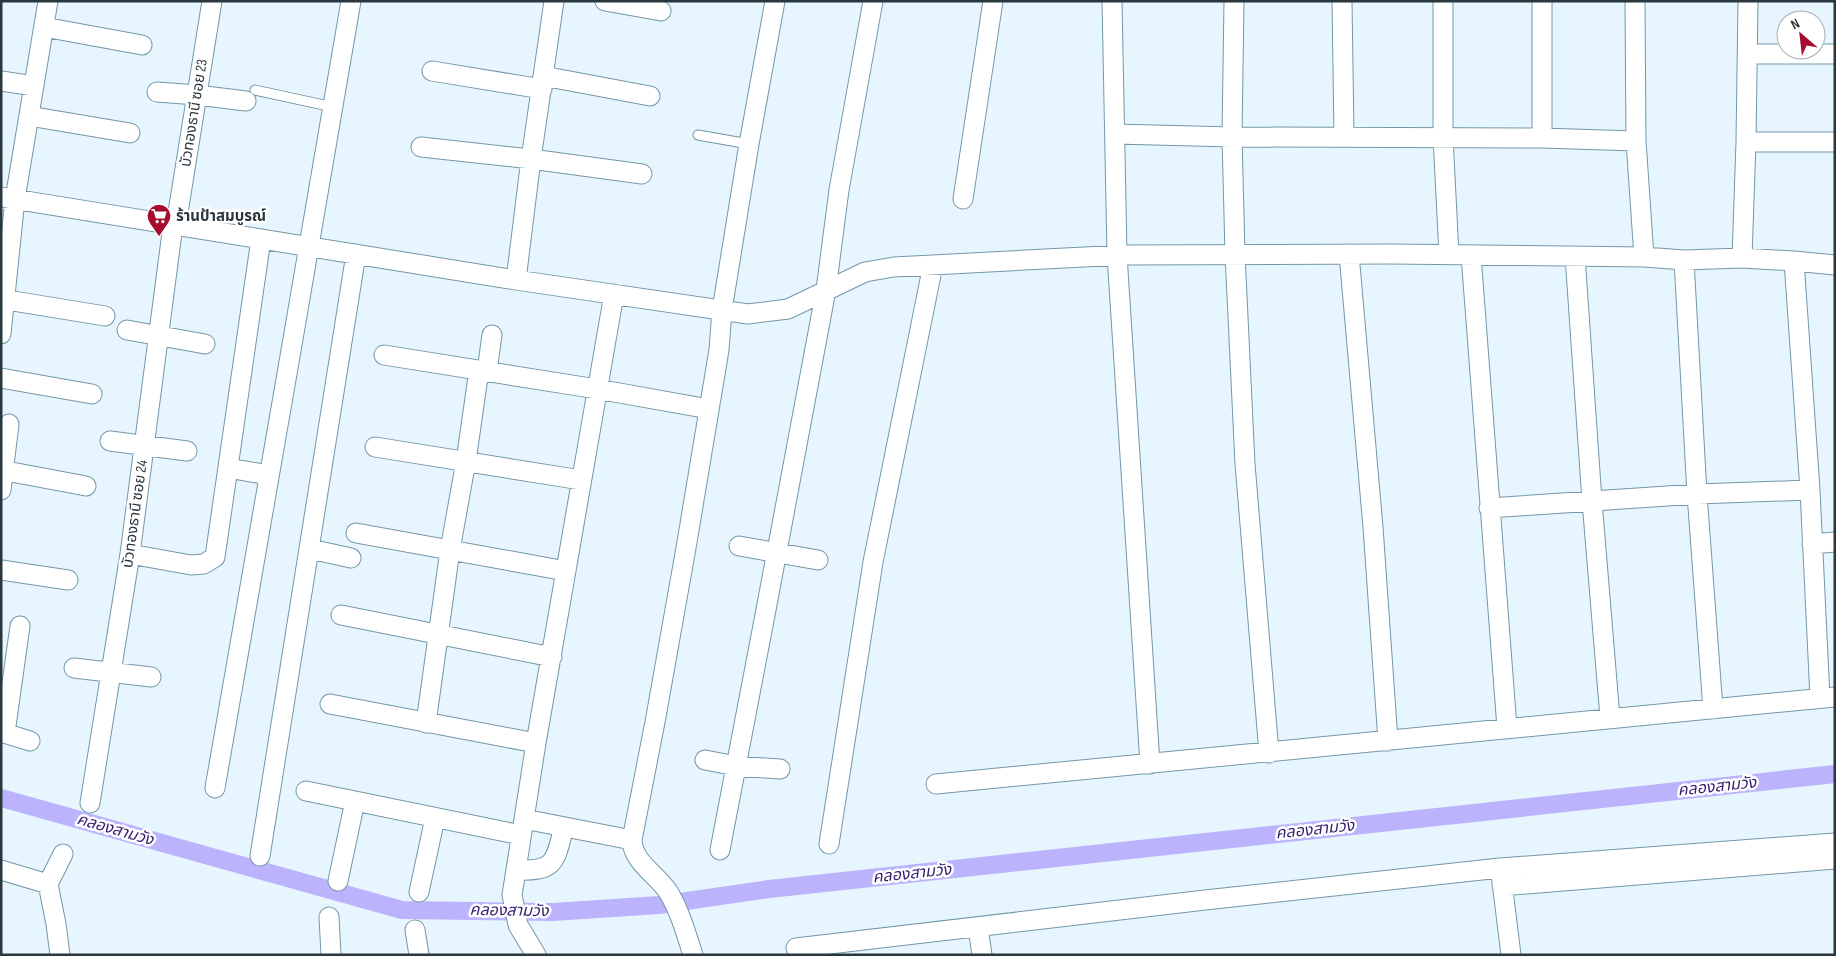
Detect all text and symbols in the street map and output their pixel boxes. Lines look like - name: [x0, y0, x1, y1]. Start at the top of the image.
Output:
- north arrow: [1776, 10, 1826, 60]
- text: N: [1788, 15, 1802, 33]
- street label: บัวทองธานี ซอย 23: [176, 58, 212, 168]
- supermarket icon: ร้านป้าสมบูรณ์: [146, 203, 172, 237]
- place label: ร้านป้าสมบูรณ์: [176, 207, 266, 226]
- street label: บัวทองธานี ซอย 24: [118, 459, 152, 569]
- water label: คลองสามวัง: [1677, 773, 1759, 801]
- water label: คลองสามวัง: [75, 810, 157, 850]
- water label: คลองสามวัง: [1275, 816, 1357, 844]
- water label: คลองสามวัง: [872, 860, 954, 888]
- water label: คลองสามวัง: [469, 901, 550, 921]

